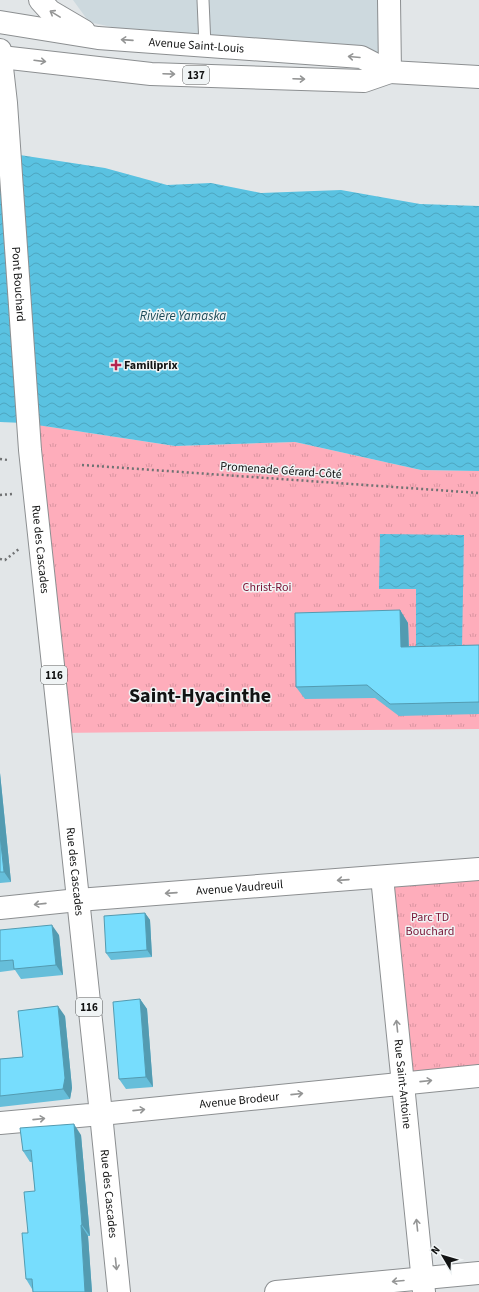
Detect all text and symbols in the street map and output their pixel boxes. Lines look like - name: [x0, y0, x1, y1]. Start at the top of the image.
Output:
- one-way arrow: [49, 10, 61, 18]
- street label: Avenue Saint-Louis: [148, 34, 245, 58]
- one-way arrow: [121, 37, 134, 44]
- one-way arrow: [348, 53, 361, 61]
- one-way arrow: [33, 57, 46, 65]
- road number: 137: [183, 66, 209, 84]
- one-way arrow: [162, 71, 175, 78]
- one-way arrow: [292, 75, 305, 82]
- street label: Pont Bouchard: [7, 246, 29, 322]
- water label: Rivière Yamaska: [140, 307, 226, 325]
- place label: Familiprix: [124, 357, 178, 374]
- marker: Familiprix: [111, 360, 121, 370]
- street label: Promenade Gérard-Côté: [220, 458, 342, 483]
- street label: Rue des Cascades: [27, 504, 53, 594]
- park label: Christ-Roi: [243, 579, 292, 596]
- road number: 116: [41, 666, 67, 684]
- district label: Saint-Hyacinthe: [129, 682, 271, 710]
- street label: Rue des Cascades: [61, 826, 88, 917]
- street label: Avenue Vaudreuil: [195, 876, 284, 900]
- one-way arrow: [337, 876, 350, 883]
- one-way arrow: [165, 889, 178, 896]
- one-way arrow: [33, 900, 46, 908]
- park label: Parc TD Bouchard: [406, 909, 454, 940]
- road number: 116: [76, 998, 102, 1016]
- one-way arrow: [393, 1020, 400, 1033]
- street label: Rue Saint-Antoine: [389, 1038, 415, 1130]
- one-way arrow: [419, 1078, 432, 1085]
- street label: Avenue Brodeur: [199, 1088, 281, 1113]
- one-way arrow: [290, 1090, 303, 1098]
- one-way arrow: [133, 1106, 146, 1113]
- one-way arrow: [32, 1116, 45, 1123]
- street label: Rue des Cascades: [96, 1149, 121, 1239]
- one-way arrow: [413, 1219, 421, 1232]
- north arrow: [423, 1236, 463, 1276]
- text: N: [427, 1243, 444, 1258]
- one-way arrow: [112, 1257, 120, 1270]
- one-way arrow: [392, 1277, 405, 1285]

